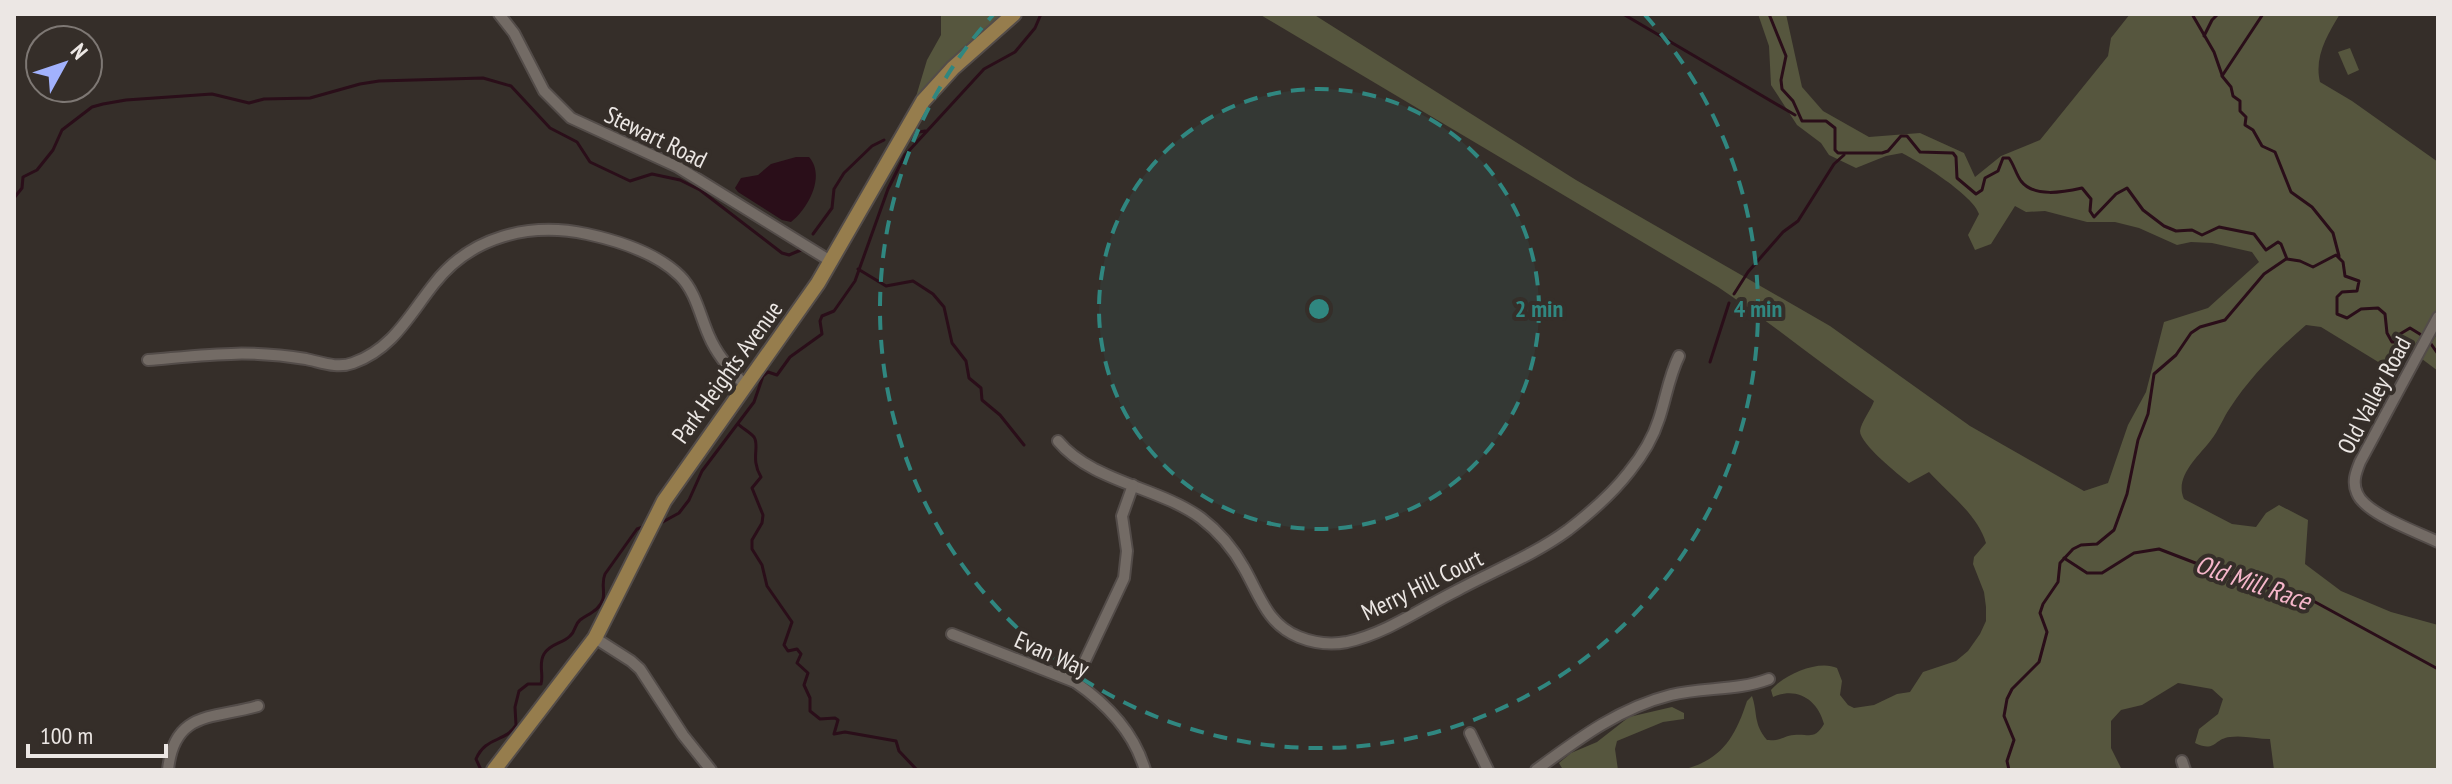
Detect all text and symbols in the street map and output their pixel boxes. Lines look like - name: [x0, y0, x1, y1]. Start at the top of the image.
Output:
- north arrow: [24, 24, 104, 104]
- text: N: [65, 38, 94, 65]
- street label: Stewart Road: [600, 99, 712, 175]
- text: 2 min: [1515, 293, 1563, 324]
- text: 4 min: [1734, 293, 1782, 324]
- street label: Park Heights Avenue: [665, 295, 789, 449]
- centre of rings: [1305, 295, 1333, 323]
- street label: Old Valley Road: [2330, 331, 2418, 459]
- street label: Merry Hill Court: [1356, 542, 1488, 628]
- water label: Old Mill Race: [2191, 547, 2317, 618]
- street label: Evan Way: [1010, 624, 1094, 684]
- scale bar: [28, 708, 166, 758]
- text: 100 m: [40, 720, 93, 751]

